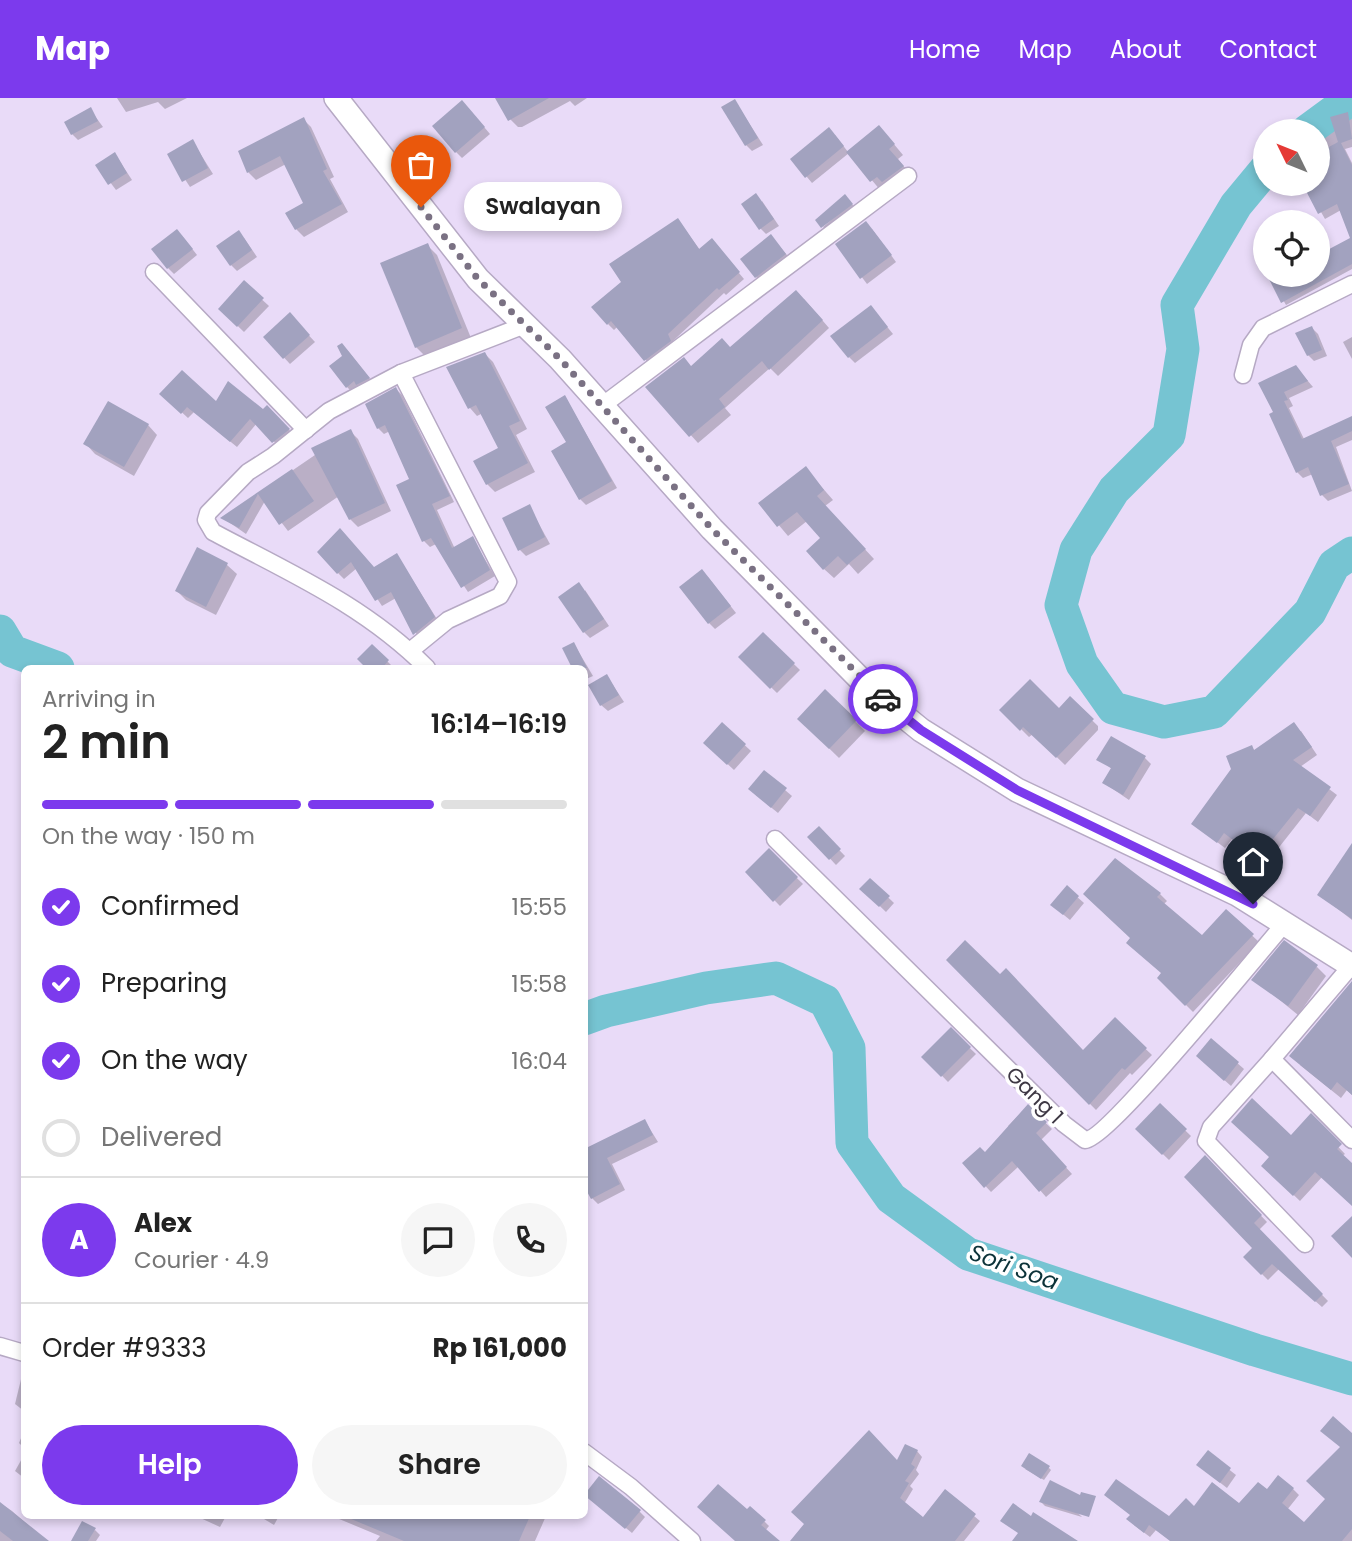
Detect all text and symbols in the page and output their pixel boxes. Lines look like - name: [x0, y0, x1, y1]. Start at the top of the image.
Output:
- text: Map: [35, 25, 110, 72]
- text: Home: [909, 33, 981, 66]
- text: Map: [1019, 33, 1072, 66]
- text: About: [1110, 33, 1181, 66]
- text: Contact: [1219, 33, 1317, 66]
- north arrow: [1253, 119, 1330, 196]
- map controls: [1253, 119, 1330, 287]
- pin: [391, 135, 451, 207]
- icon: bag: [402, 146, 440, 184]
- callout: Swalayan: [463, 182, 620, 232]
- text: Swalayan: [485, 190, 601, 222]
- button: locate: [1253, 210, 1330, 287]
- courier: [848, 664, 918, 734]
- icon: car: [864, 680, 902, 718]
- text: Arriving in: [42, 683, 156, 715]
- text: 16:14–16:19: [431, 706, 567, 742]
- text: 2 min: [42, 710, 171, 774]
- text: On the way · 150 m: [42, 820, 255, 852]
- pin: [1223, 832, 1283, 904]
- icon: home: [1234, 843, 1272, 881]
- icon: check: [42, 888, 80, 926]
- text: Confirmed: [101, 888, 239, 924]
- text: 15:55: [511, 891, 567, 923]
- icon: check: [42, 965, 80, 1003]
- text: Preparing: [101, 965, 227, 1001]
- text: 15:58: [511, 968, 567, 1000]
- icon: check: [42, 1042, 80, 1080]
- text: On the way: [101, 1042, 248, 1078]
- text: 16:04: [511, 1045, 567, 1077]
- street label: Gang 1: [1000, 1060, 1070, 1130]
- text: Delivered: [101, 1119, 222, 1155]
- button: chat: [401, 1203, 475, 1277]
- button: phone: [493, 1203, 567, 1277]
- text: Alex: [134, 1205, 192, 1241]
- text: A: [69, 1222, 89, 1258]
- water label: Sori Soa: [965, 1236, 1063, 1298]
- text: Courier · 4.9: [134, 1244, 269, 1276]
- text: Order #9333: [42, 1330, 207, 1366]
- text: Rp 161,000: [432, 1330, 567, 1366]
- button: Help: [42, 1425, 298, 1505]
- button: Share: [312, 1425, 567, 1505]

